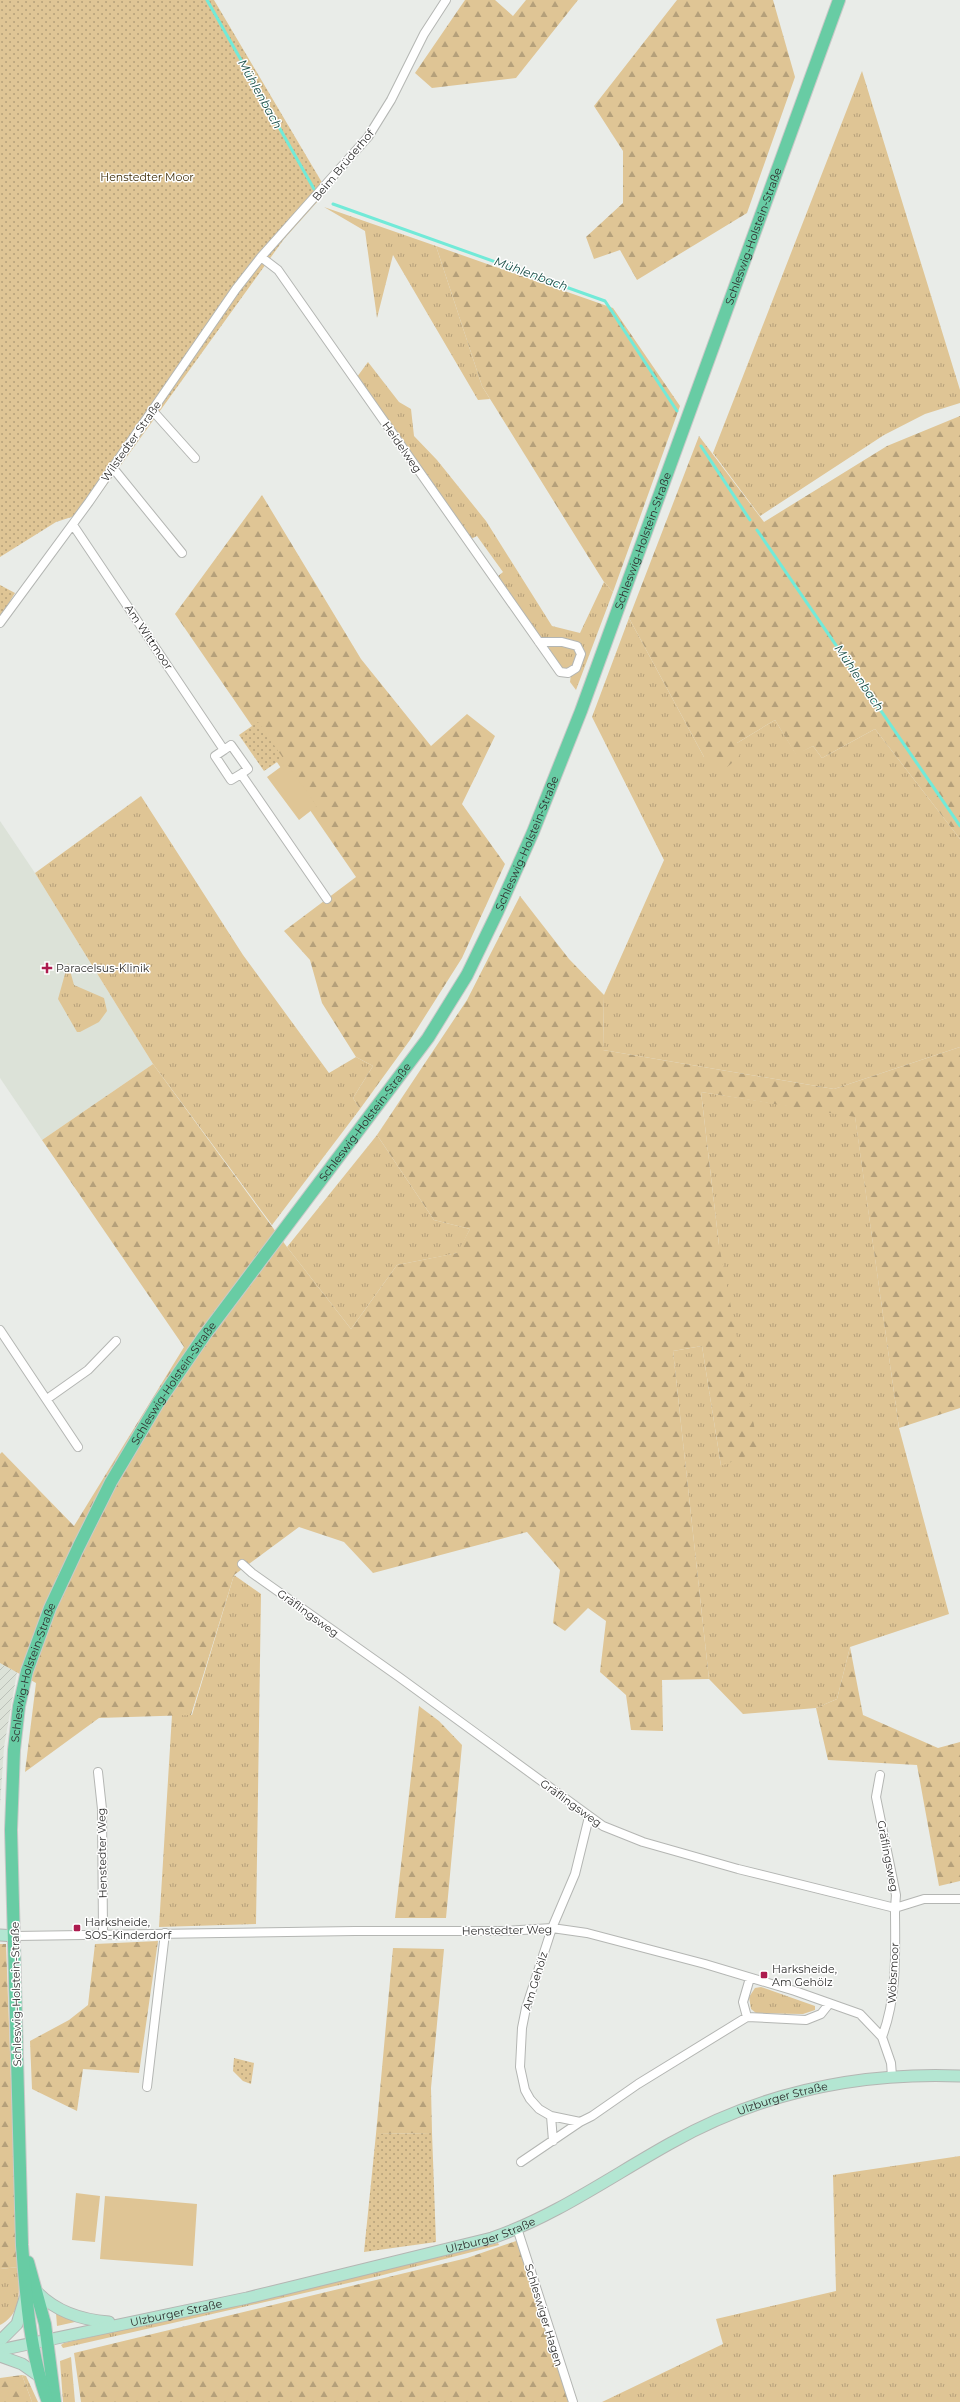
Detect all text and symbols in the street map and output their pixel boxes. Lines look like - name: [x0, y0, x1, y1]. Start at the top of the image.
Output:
- water label: Mühlenbach: [235, 56, 286, 131]
- street label: Beim Brüderhof: [309, 125, 378, 204]
- street label: Schleswig-Holstein-Straße: [722, 165, 785, 307]
- park label: Henstedter Moor: [100, 170, 194, 184]
- water label: Mühlenbach: [492, 253, 570, 294]
- street label: Wilstedter Straße: [98, 398, 164, 484]
- street label: Heidelweg: [379, 419, 425, 475]
- street label: Schleswig-Holstein-Straße: [611, 470, 674, 611]
- street label: Am Wittmoor: [122, 602, 176, 672]
- water label: Mühlenbach: [832, 641, 887, 714]
- street label: Schleswig-Holstein-Straße: [492, 774, 562, 913]
- place label: Paracelsus-Klinik: [56, 961, 150, 975]
- marker: Paracelsus-Klinik: [41, 962, 53, 974]
- street label: Schleswig-Holstein-Straße: [316, 1060, 414, 1184]
- street label: Schleswig-Holstein-Straße: [128, 1319, 219, 1447]
- street label: Gräflingsweg: [275, 1586, 341, 1640]
- street label: Schleswig-Holstein-Straße: [8, 1600, 59, 1743]
- street label: Gräflingsweg: [538, 1776, 604, 1830]
- street label: Henstedter Weg: [94, 1808, 110, 1898]
- street label: Gräflingsweg: [874, 1819, 902, 1893]
- place label: Harksheide, SOS-Kinderdorf: [85, 1915, 173, 1942]
- street label: Schleswig-Holstein-Straße: [8, 1921, 24, 2066]
- street label: Henstedter Weg: [462, 1922, 552, 1938]
- marker: Harksheide, SOS-Kinderdorf: [72, 1923, 82, 1933]
- street label: Wöbsmoor: [884, 1942, 902, 2004]
- street label: Am Gehölz: [519, 1950, 551, 2012]
- place label: Harksheide, Am Gehölz: [772, 1962, 837, 1989]
- marker: Harksheide, Am Gehölz: [759, 1970, 769, 1980]
- street label: Ulzburger Straße: [735, 2079, 829, 2118]
- street label: Ulzburger Straße: [444, 2214, 538, 2256]
- street label: Schleswiger Hagen: [522, 2262, 566, 2368]
- street label: Ulzburger Straße: [129, 2296, 224, 2329]

